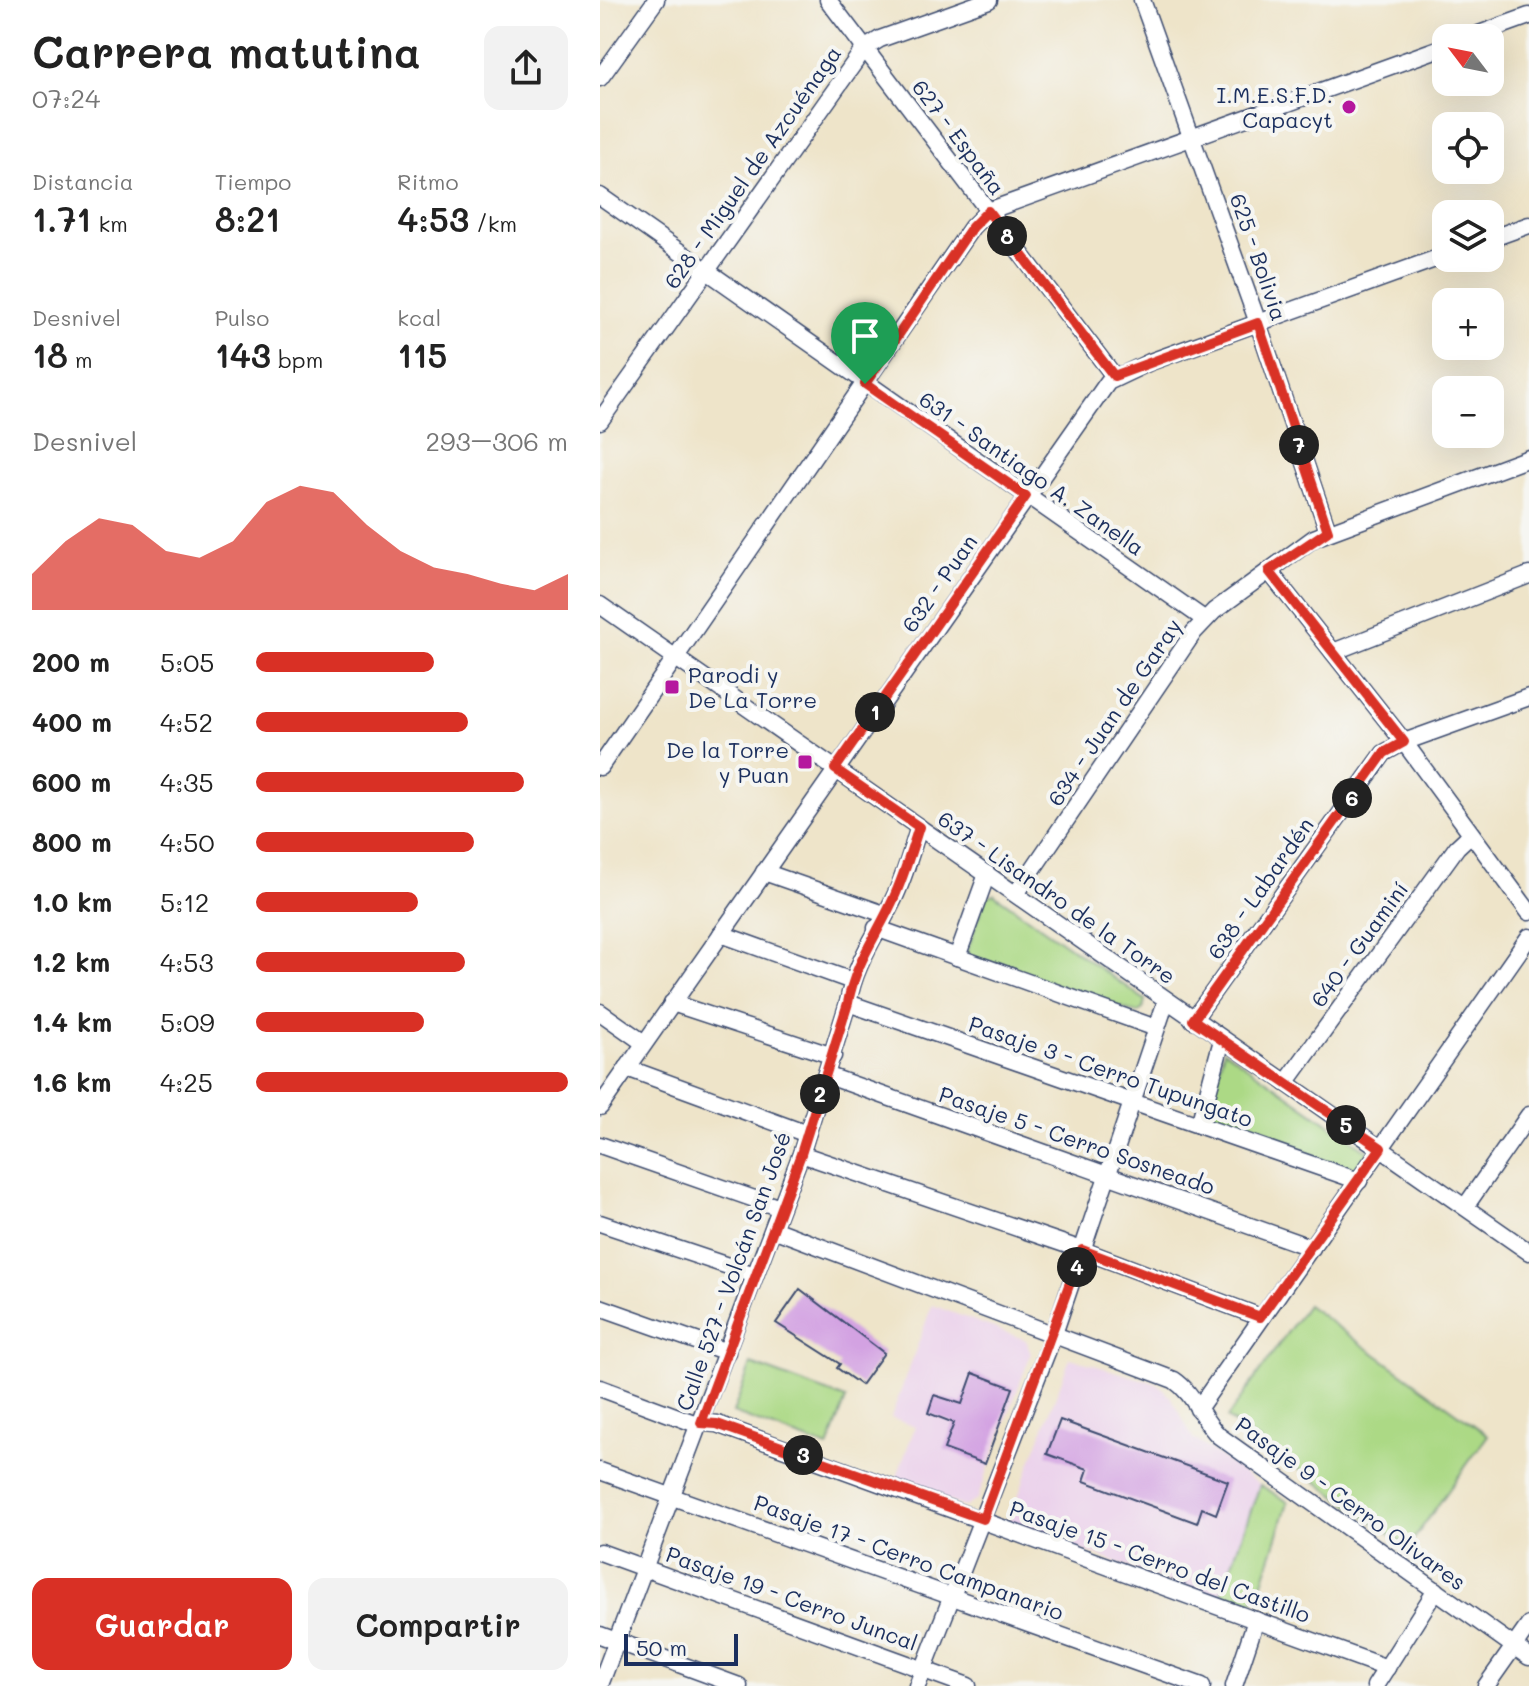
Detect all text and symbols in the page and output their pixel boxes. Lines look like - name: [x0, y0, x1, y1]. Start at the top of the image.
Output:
- text: Carrera matutina: [32, 22, 421, 79]
- north arrow: [1432, 24, 1504, 96]
- map controls: [1432, 24, 1504, 448]
- button: share: [484, 26, 568, 110]
- street label: 628 - Miguel de Azcuénaga: [657, 40, 847, 294]
- street label: 627 - España: [906, 73, 1012, 201]
- place label: I.M.E.S.F.D. Capacyt: [1217, 80, 1333, 134]
- text: 07:24: [32, 81, 100, 115]
- marker: I.M.E.S.F.D. Capacyt: [1340, 98, 1358, 116]
- button: locate: [1432, 112, 1504, 184]
- text: Distancia: [32, 167, 134, 196]
- text: Tiempo: [215, 167, 291, 196]
- text: Ritmo: [397, 167, 458, 196]
- street label: 625 - Bolivia: [1224, 190, 1294, 324]
- text: 1.71: [32, 196, 91, 241]
- text: 8:21: [215, 196, 280, 241]
- text: 4:53: [397, 196, 469, 241]
- button: layers: [1432, 200, 1504, 272]
- text: km: [91, 209, 128, 238]
- text: /km: [469, 209, 517, 238]
- pin: 8: [987, 216, 1027, 256]
- text: 8: [1000, 221, 1014, 250]
- button: +: [1432, 288, 1504, 360]
- pin: [831, 302, 899, 384]
- text: Desnivel: [32, 303, 121, 332]
- text: Pulso: [215, 303, 269, 332]
- text: kcal: [397, 303, 441, 332]
- icon: arrive: [843, 314, 887, 358]
- text: 18: [32, 332, 68, 377]
- text: 143: [215, 332, 271, 377]
- text: 115: [397, 332, 447, 377]
- text: m: [68, 345, 93, 374]
- text: bpm: [271, 345, 323, 374]
- button: −: [1432, 376, 1504, 448]
- street label: 631 - Santiago A. Zanella: [914, 384, 1150, 562]
- text: Desnivel: [32, 424, 137, 458]
- text: 293–306 m: [426, 424, 568, 458]
- pin: 7: [1279, 425, 1319, 465]
- text: 7: [1293, 430, 1305, 459]
- street label: 632 - Puan: [895, 528, 983, 638]
- street label: 634 - Juan de Garay: [1040, 613, 1188, 811]
- text: 200 m: [32, 645, 110, 679]
- text: 5:05: [160, 645, 214, 679]
- place label: Parodi y De La Torre: [688, 660, 817, 714]
- marker: Parodi y De La Torre: [663, 678, 681, 696]
- pin: 1: [855, 692, 895, 732]
- text: 1: [870, 697, 880, 726]
- text: 400 m: [32, 705, 112, 739]
- text: 4:52: [160, 705, 213, 739]
- place label: De la Torre y Puan: [666, 735, 789, 789]
- marker: De la Torre y Puan: [796, 753, 814, 771]
- text: 600 m: [32, 765, 111, 799]
- text: 4:35: [160, 765, 214, 799]
- pin: 6: [1332, 778, 1372, 818]
- text: 6: [1345, 783, 1359, 812]
- street label: 637 - Lisandro de la Torre: [933, 804, 1181, 990]
- street label: 638 - Labardén: [1200, 811, 1320, 965]
- text: 800 m: [32, 825, 112, 859]
- text: 4:50: [160, 825, 215, 859]
- street label: 640 - Guaminí: [1304, 875, 1414, 1013]
- text: 1.0 km: [32, 885, 112, 919]
- text: 5:12: [160, 885, 209, 919]
- text: 1.2 km: [32, 945, 110, 979]
- text: 4:53: [160, 945, 214, 979]
- text: 1.4 km: [32, 1005, 112, 1039]
- text: 5:09: [160, 1005, 215, 1039]
- street label: Pasaje 3 - Cerro Tupungato: [965, 1009, 1257, 1133]
- text: 1.6 km: [32, 1065, 111, 1099]
- text: 4:25: [160, 1065, 213, 1099]
- pin: 2: [800, 1074, 840, 1114]
- text: 2: [814, 1079, 826, 1108]
- street label: Pasaje 5 - Cerro Sosneado: [935, 1079, 1219, 1201]
- pin: 5: [1326, 1105, 1366, 1145]
- text: 5: [1340, 1110, 1352, 1139]
- street label: Calle 527 - Volcán San José: [669, 1127, 797, 1415]
- pin: 4: [1057, 1247, 1097, 1287]
- text: 4: [1070, 1252, 1084, 1281]
- street label: Pasaje 9 - Cerro Olivares: [1230, 1410, 1472, 1596]
- pin: 3: [783, 1435, 823, 1475]
- text: 3: [796, 1440, 810, 1469]
- street label: Pasaje 17 - Cerro Campanario: [750, 1487, 1068, 1627]
- street label: Pasaje 15 - Cerro del Castillo: [1006, 1493, 1314, 1629]
- street label: Pasaje 19 - Cerro Juncal: [662, 1539, 922, 1657]
- button: Guardar: [32, 1578, 292, 1670]
- button: Compartir: [308, 1578, 568, 1670]
- scale bar: [624, 1630, 738, 1666]
- text: 50 m: [636, 1633, 687, 1662]

